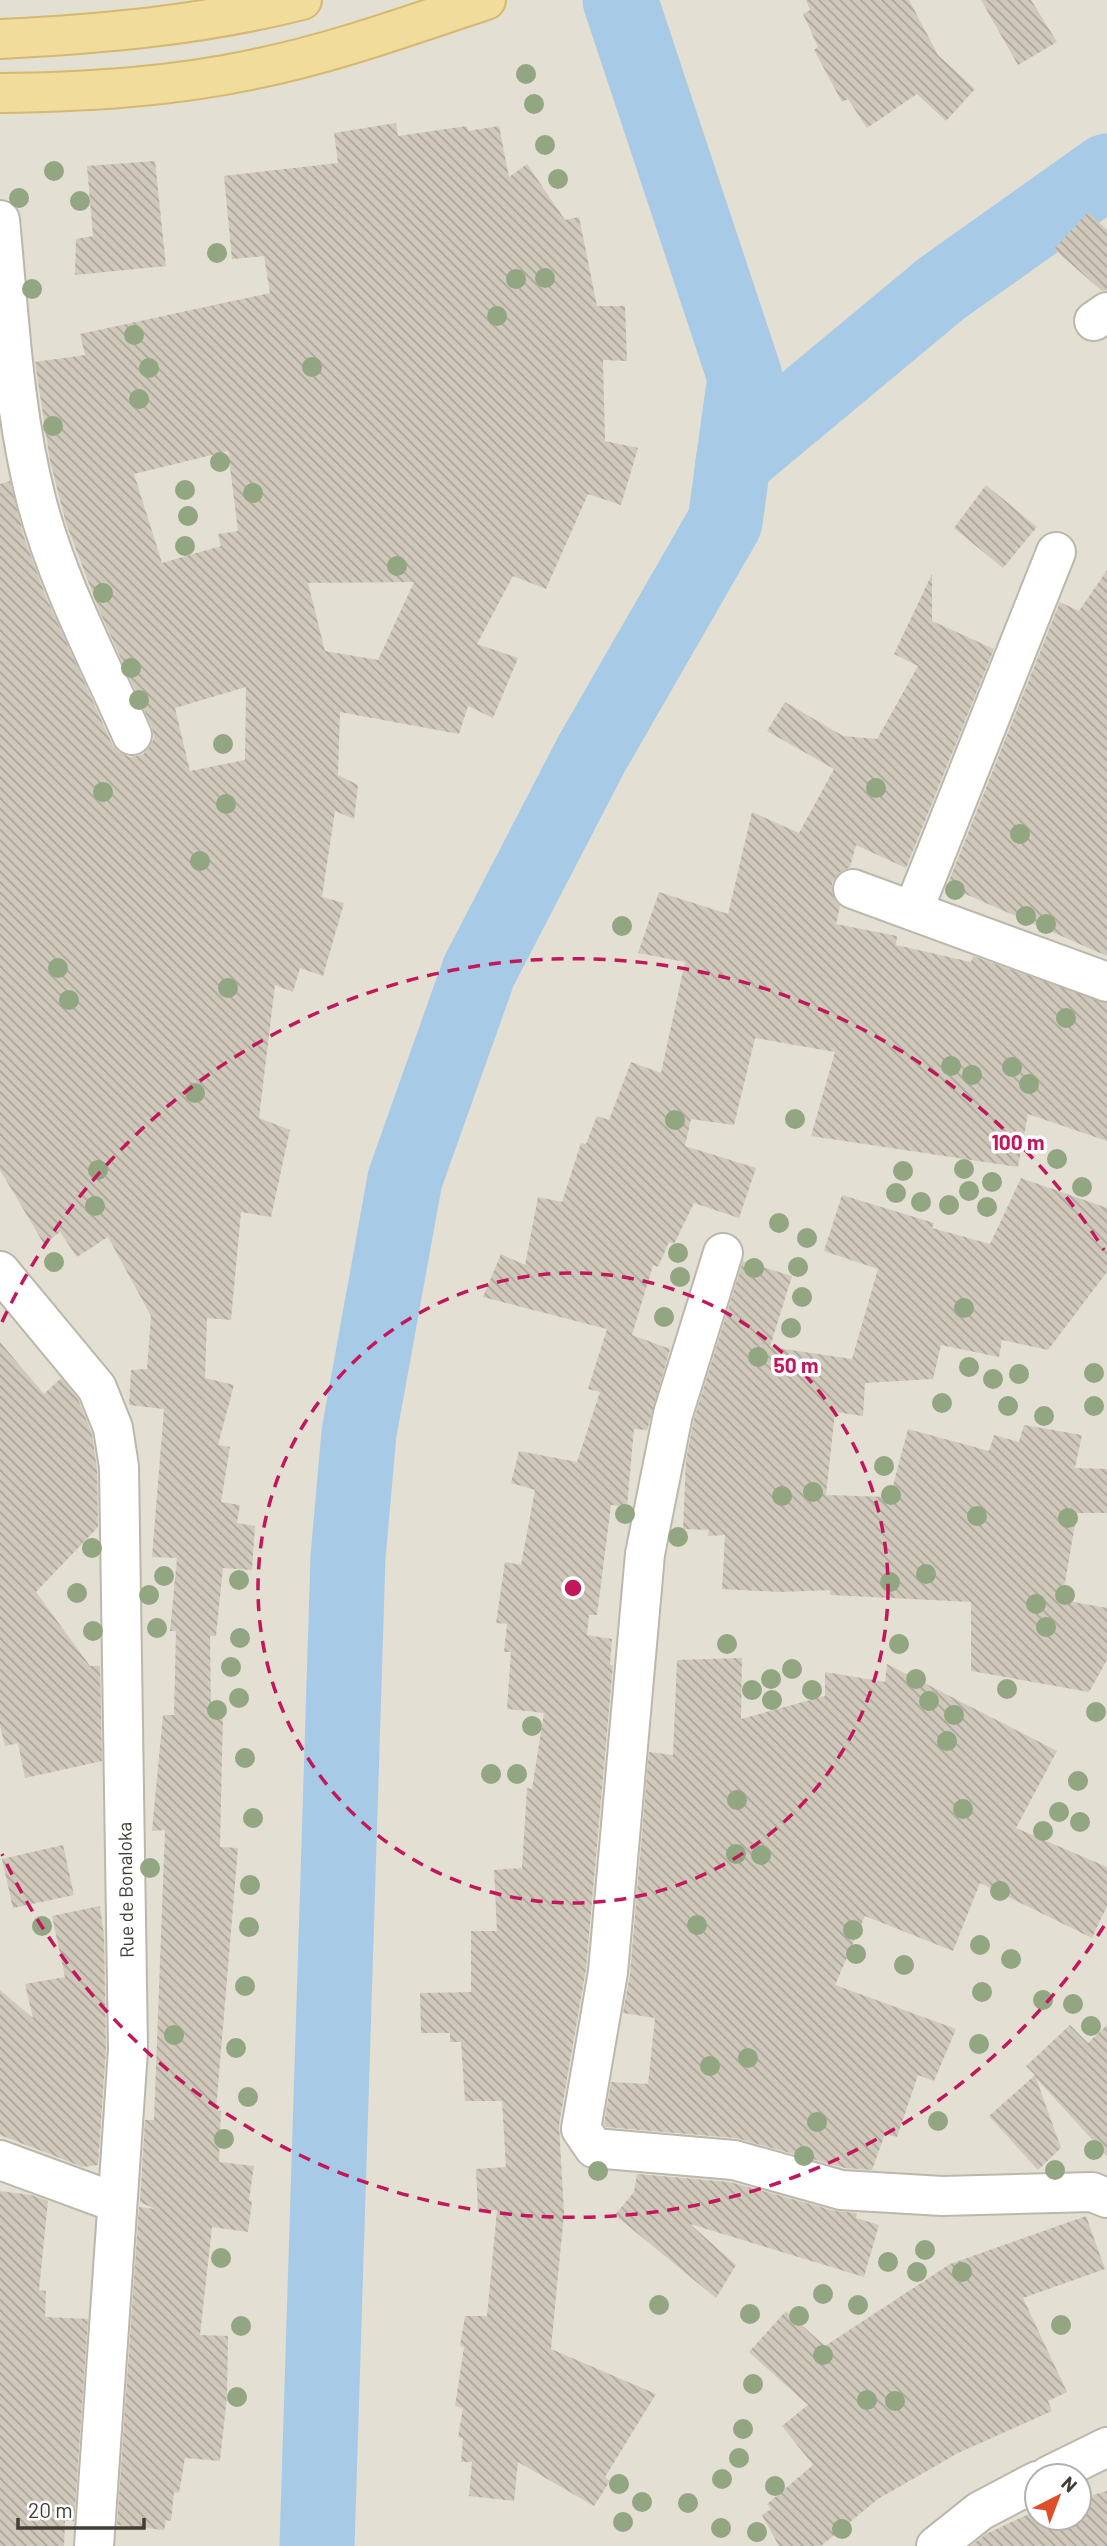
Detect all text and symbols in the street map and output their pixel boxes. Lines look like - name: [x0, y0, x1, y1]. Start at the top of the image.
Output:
- text: 100 m: [991, 1129, 1045, 1154]
- text: 50 m: [773, 1352, 819, 1377]
- centre of rings: [561, 1576, 585, 1600]
- street label: Rue de Bonaloka: [112, 1822, 138, 1958]
- north arrow: [1023, 2462, 1093, 2532]
- text: N: [1057, 2471, 1082, 2497]
- scale bar: [18, 2486, 144, 2530]
- text: 20 m: [28, 2497, 73, 2522]

